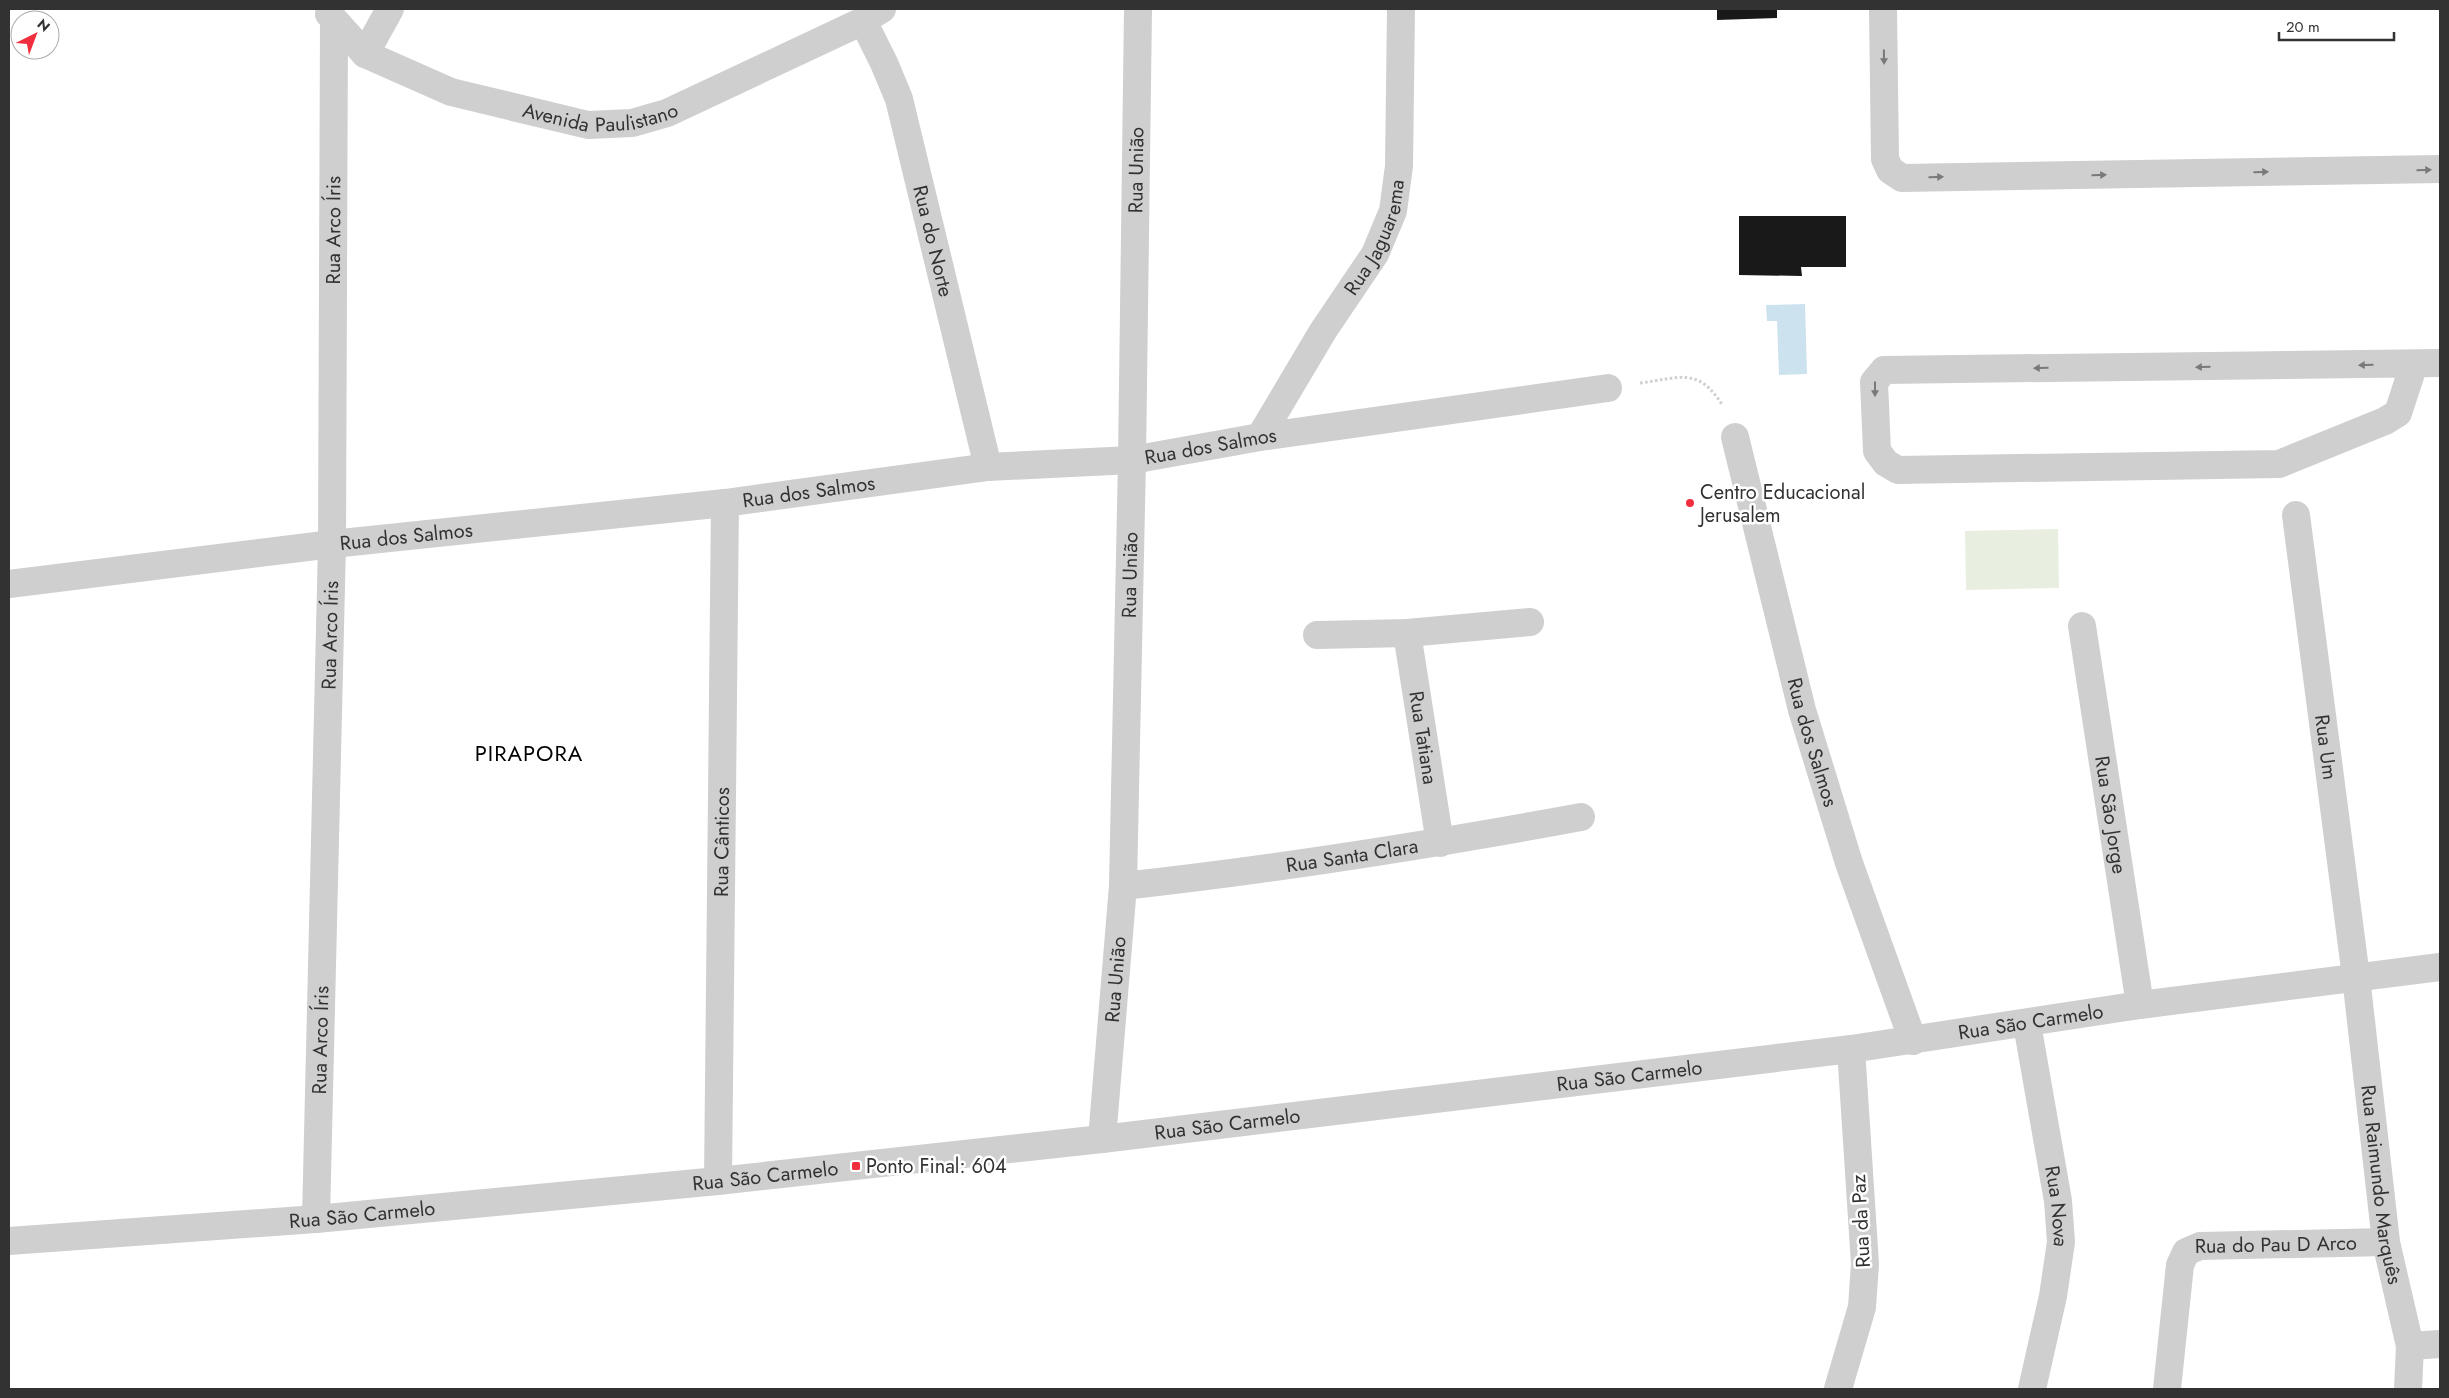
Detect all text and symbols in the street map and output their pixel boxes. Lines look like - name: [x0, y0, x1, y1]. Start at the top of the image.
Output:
- north arrow: [10, 10, 60, 60]
- scale bar: [2279, 10, 2394, 42]
- text: N: [33, 14, 55, 36]
- text: 20 m: [2286, 16, 2320, 38]
- one-way arrow: [1880, 50, 1888, 66]
- street label: Avenida Paulistano: [520, 95, 683, 139]
- street label: Rua União: [1121, 127, 1151, 213]
- one-way arrow: [2416, 165, 2432, 173]
- one-way arrow: [2254, 168, 2270, 176]
- one-way arrow: [2091, 170, 2107, 178]
- one-way arrow: [1929, 173, 1945, 181]
- street label: Rua Arco Íris: [318, 176, 348, 285]
- street label: Rua Jaguarema: [1337, 177, 1412, 301]
- street label: Rua do Norte: [906, 182, 961, 300]
- one-way arrow: [2357, 361, 2373, 369]
- one-way arrow: [2195, 363, 2211, 371]
- one-way arrow: [2032, 364, 2048, 372]
- one-way arrow: [1871, 382, 1879, 398]
- street label: Rua dos Salmos: [1142, 420, 1278, 472]
- street label: Rua dos Salmos: [741, 468, 877, 515]
- place label: Centro Educacional Jerusalem: [1697, 478, 1865, 530]
- marker: Centro Educacional Jerusalem: [1684, 497, 1696, 509]
- street label: Rua dos Salmos: [338, 515, 474, 558]
- street label: Rua União: [1114, 531, 1145, 618]
- street label: Rua Arco Íris: [314, 581, 346, 690]
- street label: Rua dos Salmos: [1780, 675, 1845, 810]
- street label: Rua Tatiana: [1402, 689, 1445, 786]
- street label: Rua Um: [2308, 713, 2345, 781]
- district label: PIRAPORA: [475, 737, 583, 769]
- street label: Rua São Jorge: [2088, 754, 2134, 876]
- street label: Rua Cânticos: [706, 787, 737, 897]
- street label: Rua Santa Clara: [1284, 831, 1420, 880]
- street label: Rua União: [1097, 935, 1133, 1024]
- street label: Rua Arco Íris: [304, 985, 336, 1095]
- street label: Rua São Carmelo: [1956, 996, 2105, 1047]
- street label: Rua São Carmelo: [1555, 1052, 1704, 1099]
- street label: Rua Raimundo Marquês: [2354, 1083, 2410, 1287]
- street label: Rua São Carmelo: [1153, 1101, 1302, 1147]
- place label: Ponto Final: 604: [866, 1152, 1007, 1181]
- street label: Rua São Carmelo: [691, 1153, 840, 1198]
- marker: Ponto Final: 604: [850, 1160, 862, 1172]
- street label: Rua Nova: [2038, 1163, 2076, 1249]
- street label: Rua da Paz: [1844, 1174, 1878, 1268]
- street label: Rua São Carmelo: [288, 1193, 436, 1235]
- street label: Rua do Pau D Arco: [2194, 1228, 2357, 1261]

